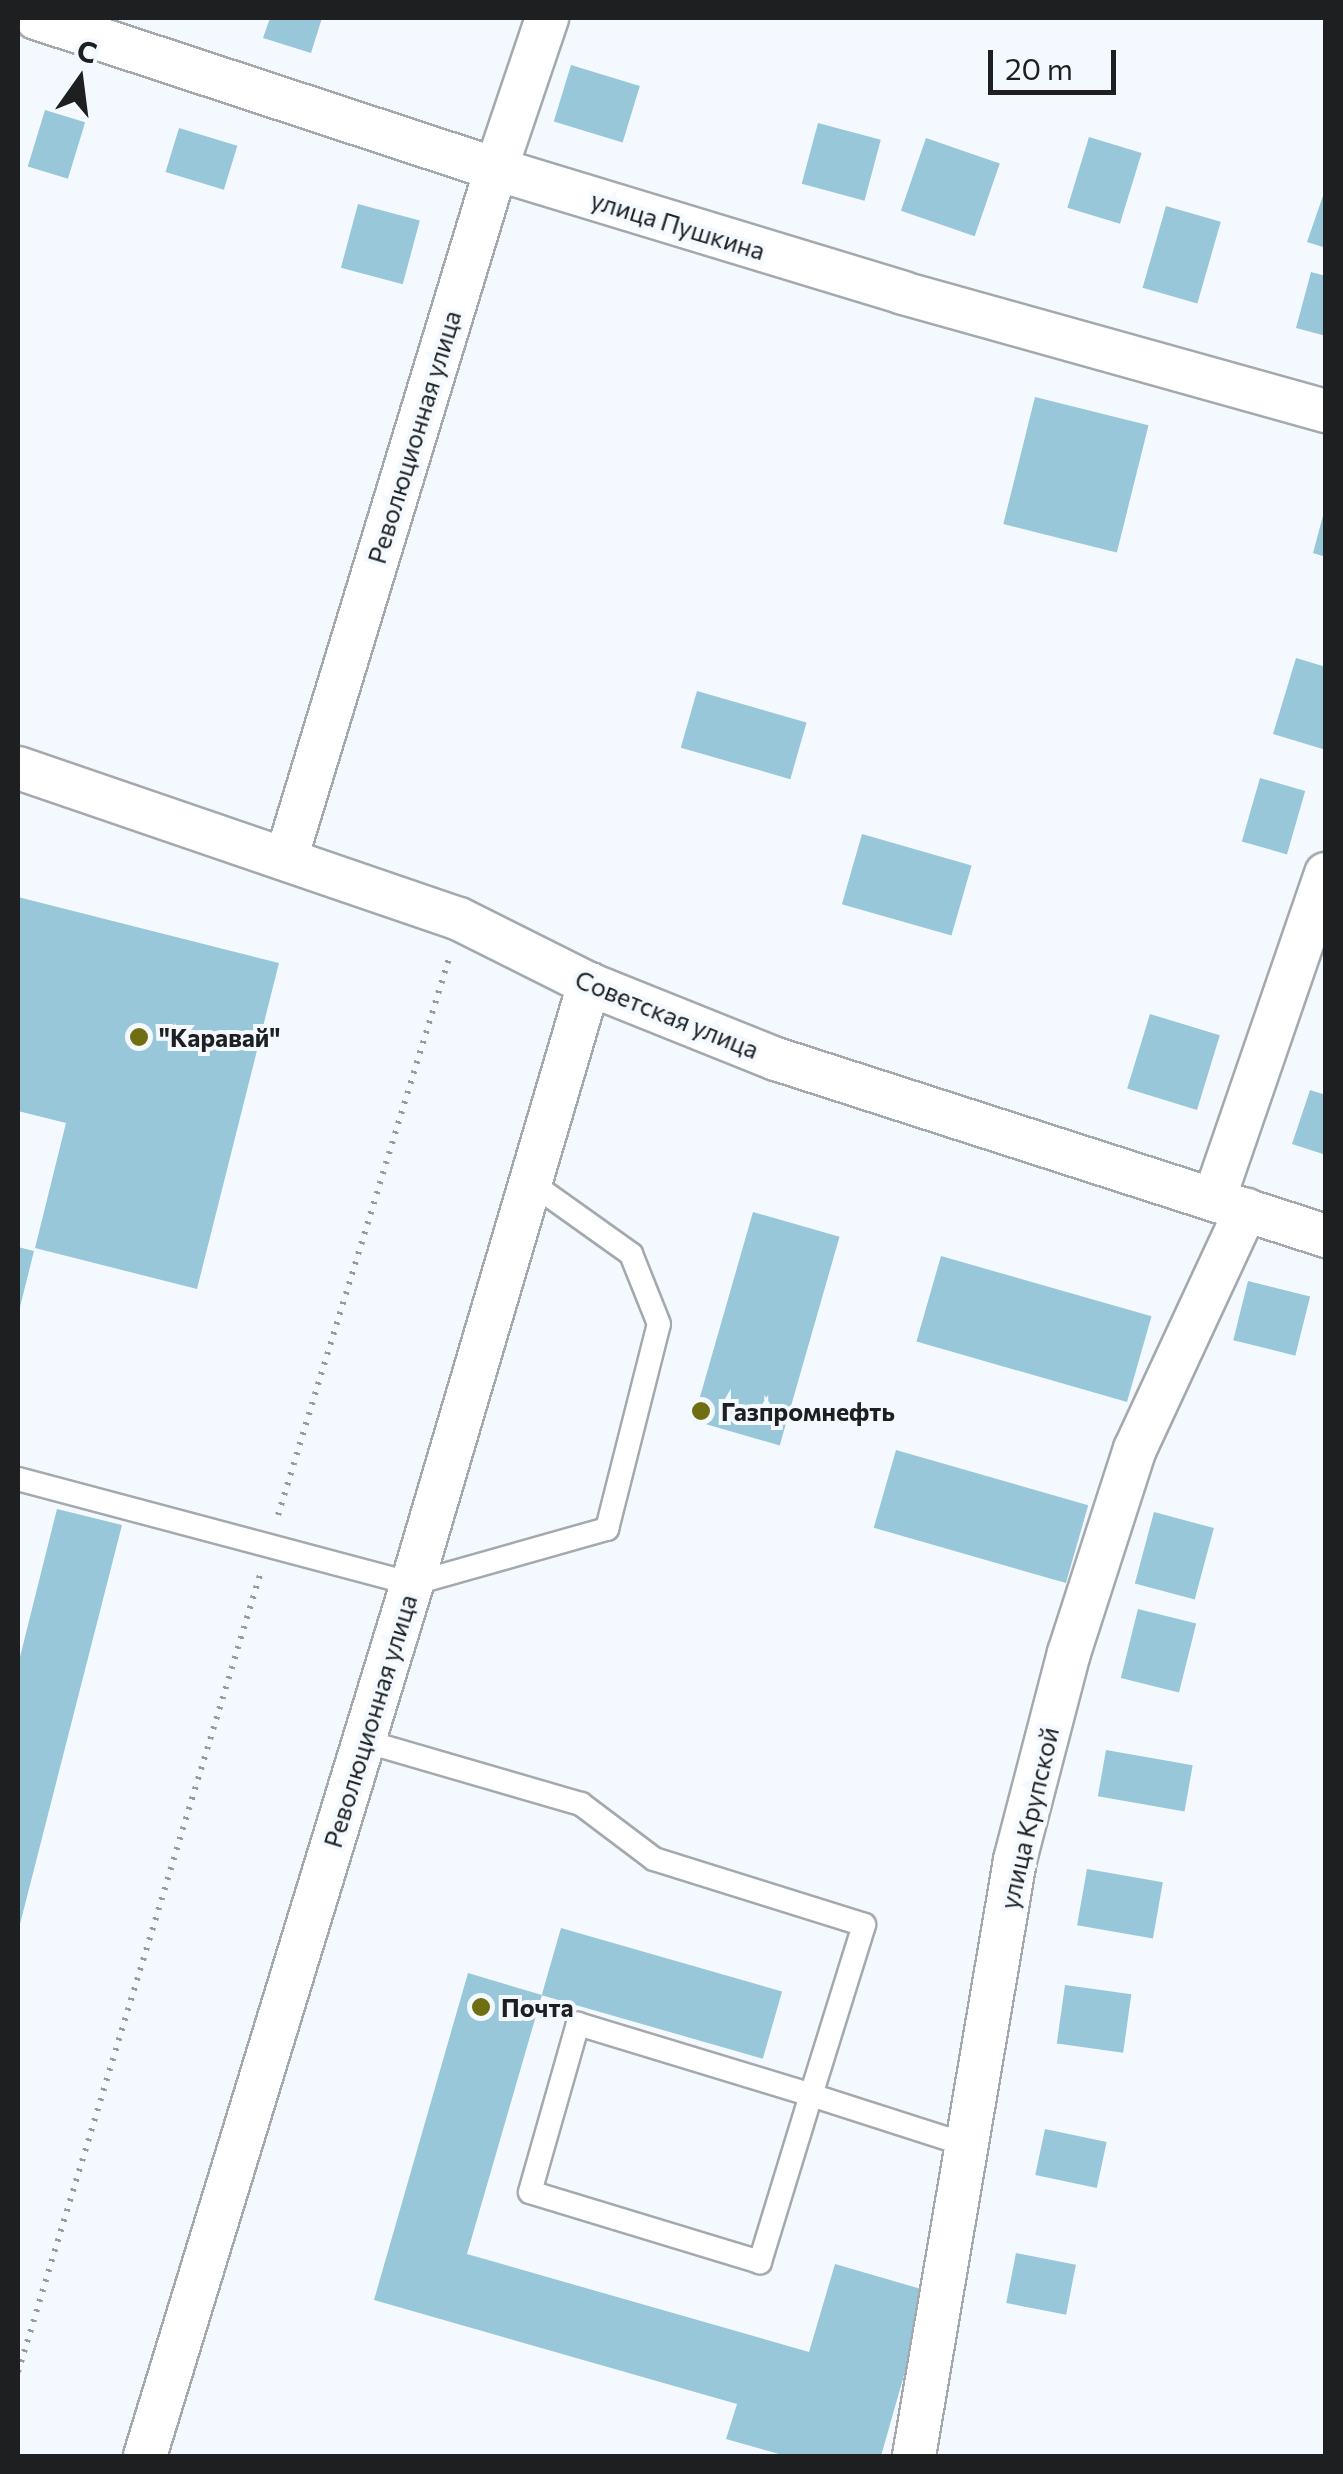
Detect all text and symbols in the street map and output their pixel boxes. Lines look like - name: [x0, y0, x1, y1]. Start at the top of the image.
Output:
- north arrow: [30, 30, 130, 130]
- scale bar: [993, 30, 1120, 92]
- text: С: [74, 32, 101, 70]
- text: 20 m: [1005, 49, 1073, 86]
- street label: улица Пушкина: [587, 184, 769, 266]
- street label: Революционная улица: [361, 307, 467, 567]
- street label: Советская улица: [571, 964, 763, 1064]
- place label: "Каравай": [159, 1022, 280, 1052]
- marker: "Каравай": [128, 1026, 150, 1048]
- place label: Газпромнефть: [721, 1396, 895, 1426]
- marker: Газпромнефть: [690, 1400, 712, 1422]
- street label: Революционная улица: [317, 1591, 423, 1851]
- street label: улица Крупской: [993, 1724, 1065, 1912]
- place label: Почта: [501, 1992, 573, 2022]
- marker: Почта: [470, 1996, 492, 2018]

